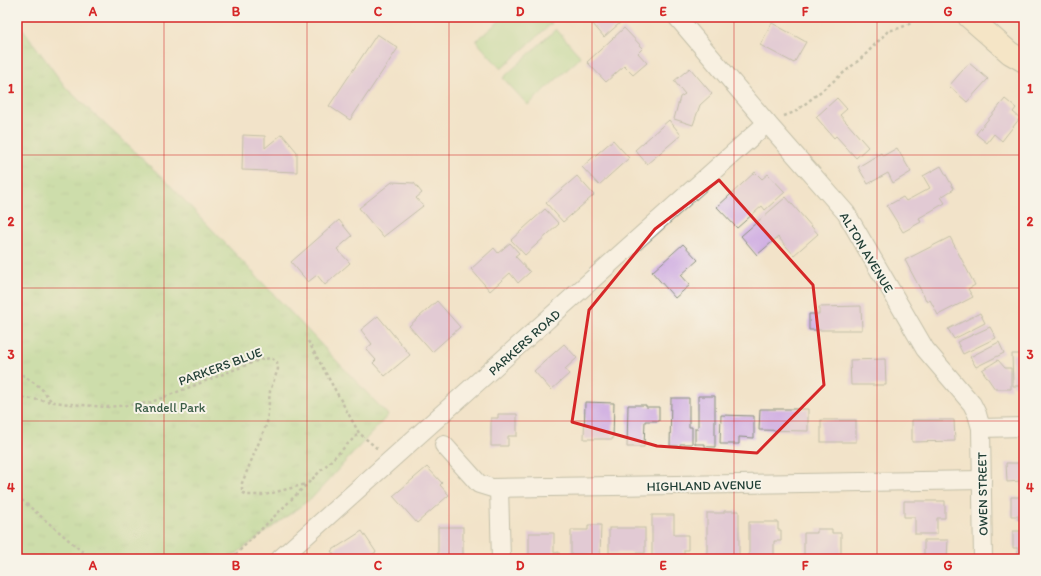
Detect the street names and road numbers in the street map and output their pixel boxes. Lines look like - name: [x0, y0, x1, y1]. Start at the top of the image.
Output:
- street label: ALTON AVENUE: [837, 209, 896, 295]
- street label: PARKERS ROAD: [485, 306, 564, 379]
- street label: PARKERS BLUE: [176, 344, 264, 389]
- street label: OWEN STREET: [974, 451, 991, 536]
- street label: HIGHLAND AVENUE: [647, 477, 762, 494]

